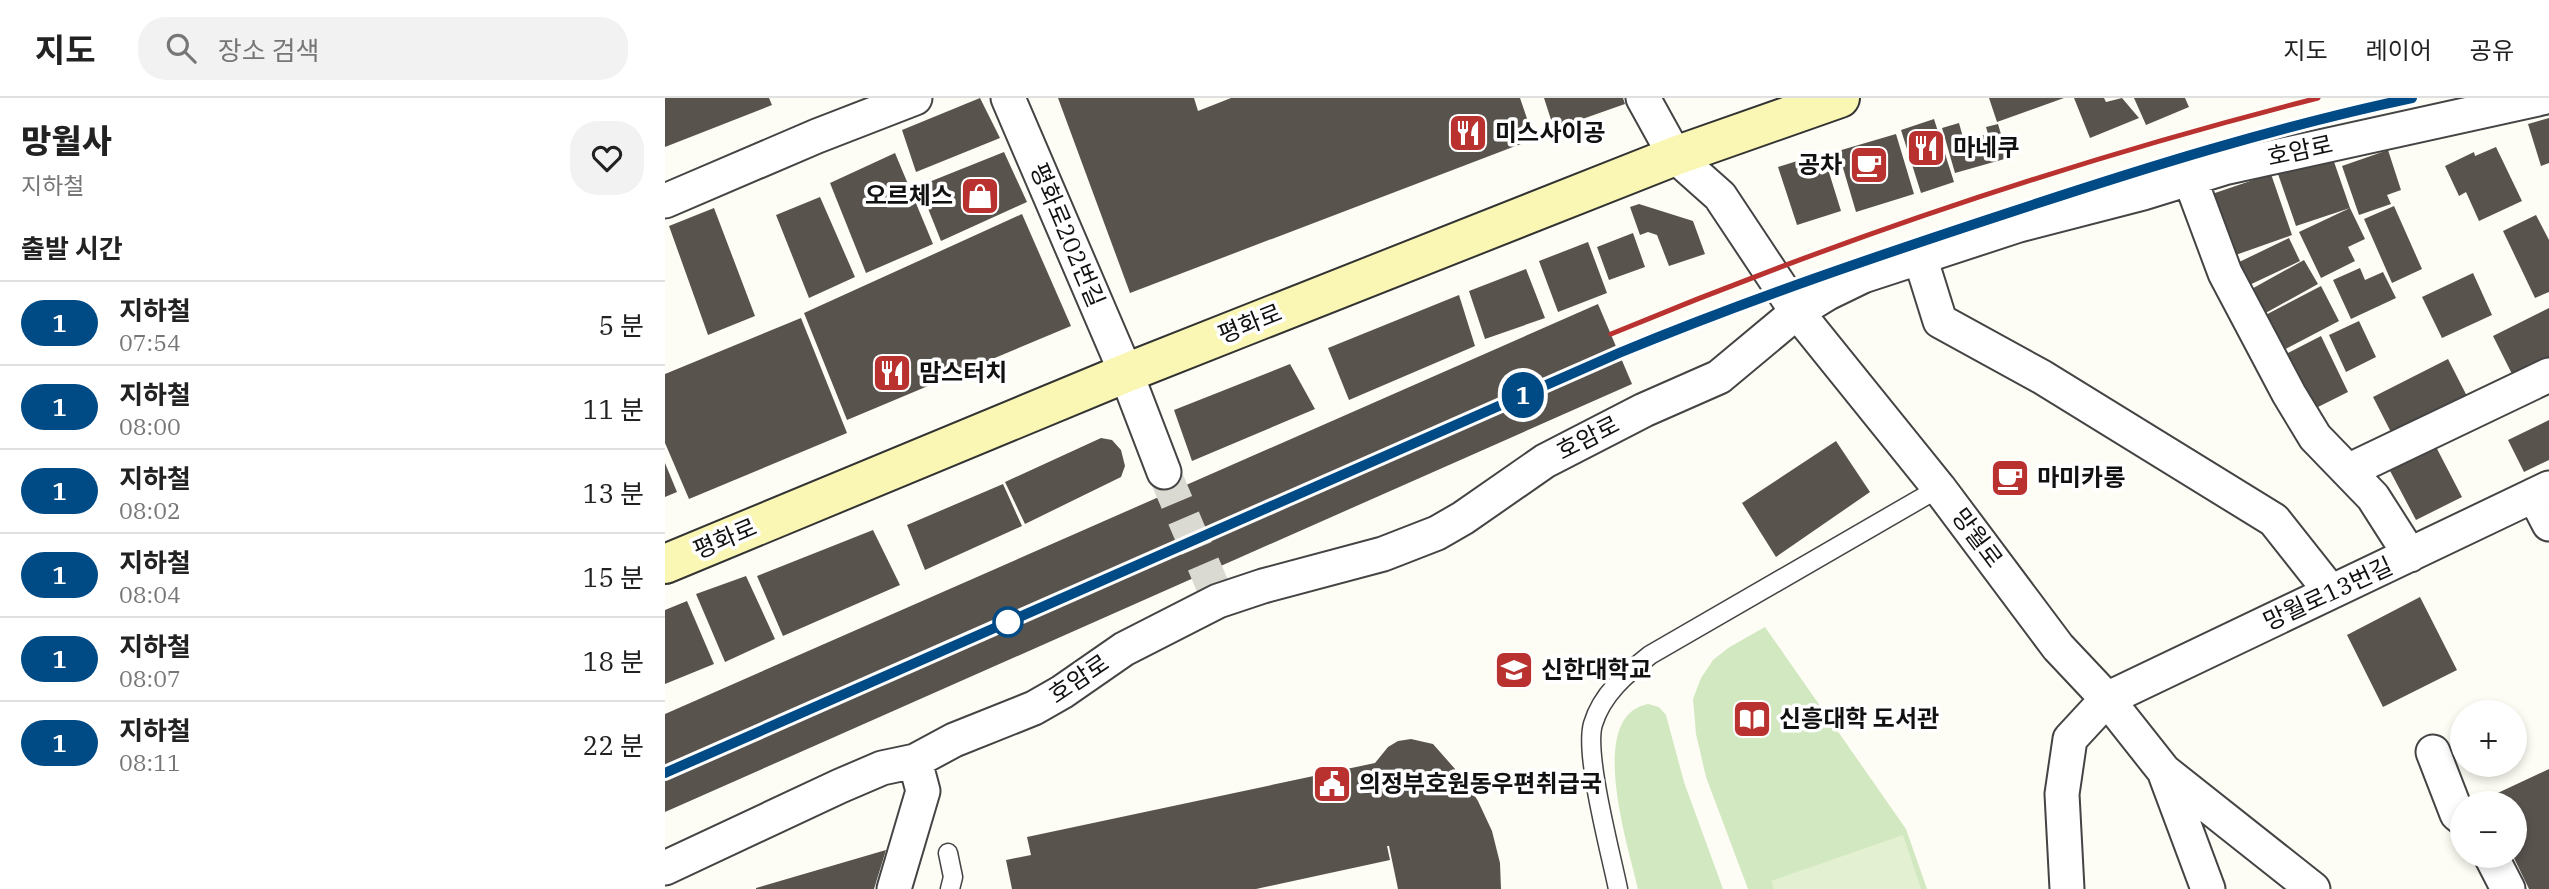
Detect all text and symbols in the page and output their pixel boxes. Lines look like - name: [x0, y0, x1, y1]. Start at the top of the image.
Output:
- search box: [138, 17, 628, 80]
- text: 지도: [35, 28, 96, 71]
- icon: search: [162, 29, 200, 67]
- text: 장소 검색: [218, 33, 319, 67]
- text: 지도: [2283, 34, 2328, 66]
- text: 레이어: [2366, 34, 2432, 66]
- text: 공유: [2470, 34, 2514, 66]
- restaurant icon: 미스사이공: [1447, 112, 1489, 154]
- place label: 미스사이공: [1495, 116, 1605, 148]
- text: 망월사: [21, 119, 112, 162]
- button: heart: [570, 121, 644, 195]
- restaurant icon: 마네쿠: [1905, 127, 1947, 169]
- street label: 호암로: [2264, 127, 2336, 173]
- place label: 마네쿠: [1953, 131, 2019, 163]
- cafe icon: 공차: [1848, 144, 1890, 186]
- place label: 공차: [1798, 148, 1842, 180]
- street label: 평화로202번길: [1023, 158, 1113, 312]
- text: 지하철: [21, 170, 84, 200]
- shop icon: 오르체스: [959, 175, 1001, 217]
- place label: 오르체스: [865, 179, 953, 211]
- text: 출발 시간: [21, 231, 123, 265]
- text: 지하철: [119, 293, 191, 327]
- street label: 평화로: [1213, 296, 1286, 350]
- text: 1: [52, 307, 67, 339]
- text: 5 분: [598, 308, 644, 342]
- text: 07:54: [119, 327, 181, 357]
- restaurant icon: 맘스터치: [871, 352, 913, 394]
- place label: 맘스터치: [919, 356, 1007, 388]
- line badge: 1: [1500, 372, 1546, 418]
- text: 지하철: [119, 377, 191, 411]
- text: 1: [1516, 379, 1530, 411]
- text: 1: [52, 391, 67, 423]
- text: 11 분: [583, 392, 644, 426]
- street label: 호암로: [1551, 408, 1624, 466]
- text: 08:00: [119, 411, 181, 441]
- cafe icon: 마미카롱: [1989, 457, 2031, 499]
- text: 지하철: [119, 461, 191, 495]
- place label: 마미카롱: [2037, 461, 2125, 493]
- text: 1: [52, 475, 67, 507]
- text: 13 분: [583, 476, 644, 510]
- text: 08:02: [119, 495, 181, 525]
- street label: 망월로: [1945, 501, 2011, 573]
- street label: 평화로: [688, 510, 761, 566]
- text: 지하철: [119, 545, 191, 579]
- street label: 망월로13번길: [2258, 549, 2397, 637]
- text: 1: [52, 559, 67, 591]
- text: 15 분: [583, 560, 644, 594]
- text: 08:04: [119, 579, 181, 609]
- unlabelled marker: [993, 607, 1023, 637]
- text: 지하철: [119, 629, 191, 663]
- text: 1: [52, 643, 67, 675]
- text: 18 분: [583, 644, 644, 678]
- street label: 호암로: [1042, 646, 1115, 710]
- school or university icon: 신한대학교: [1493, 649, 1535, 691]
- place label: 신한대학교: [1541, 653, 1651, 685]
- text: 08:07: [119, 663, 181, 693]
- library icon: 신흥대학 도서관: [1731, 698, 1773, 740]
- map controls: [2450, 700, 2527, 868]
- button: +: [2450, 700, 2527, 777]
- place label: 신흥대학 도서관: [1779, 702, 1939, 734]
- text: 지하철: [119, 713, 191, 747]
- text: 1: [52, 727, 67, 759]
- text: 22 분: [583, 728, 644, 762]
- text: 08:11: [119, 747, 181, 777]
- public building icon: 의정부호원동우편취급국: [1311, 763, 1353, 805]
- place label: 의정부호원동우편취급국: [1359, 767, 1602, 799]
- button: −: [2450, 791, 2527, 868]

